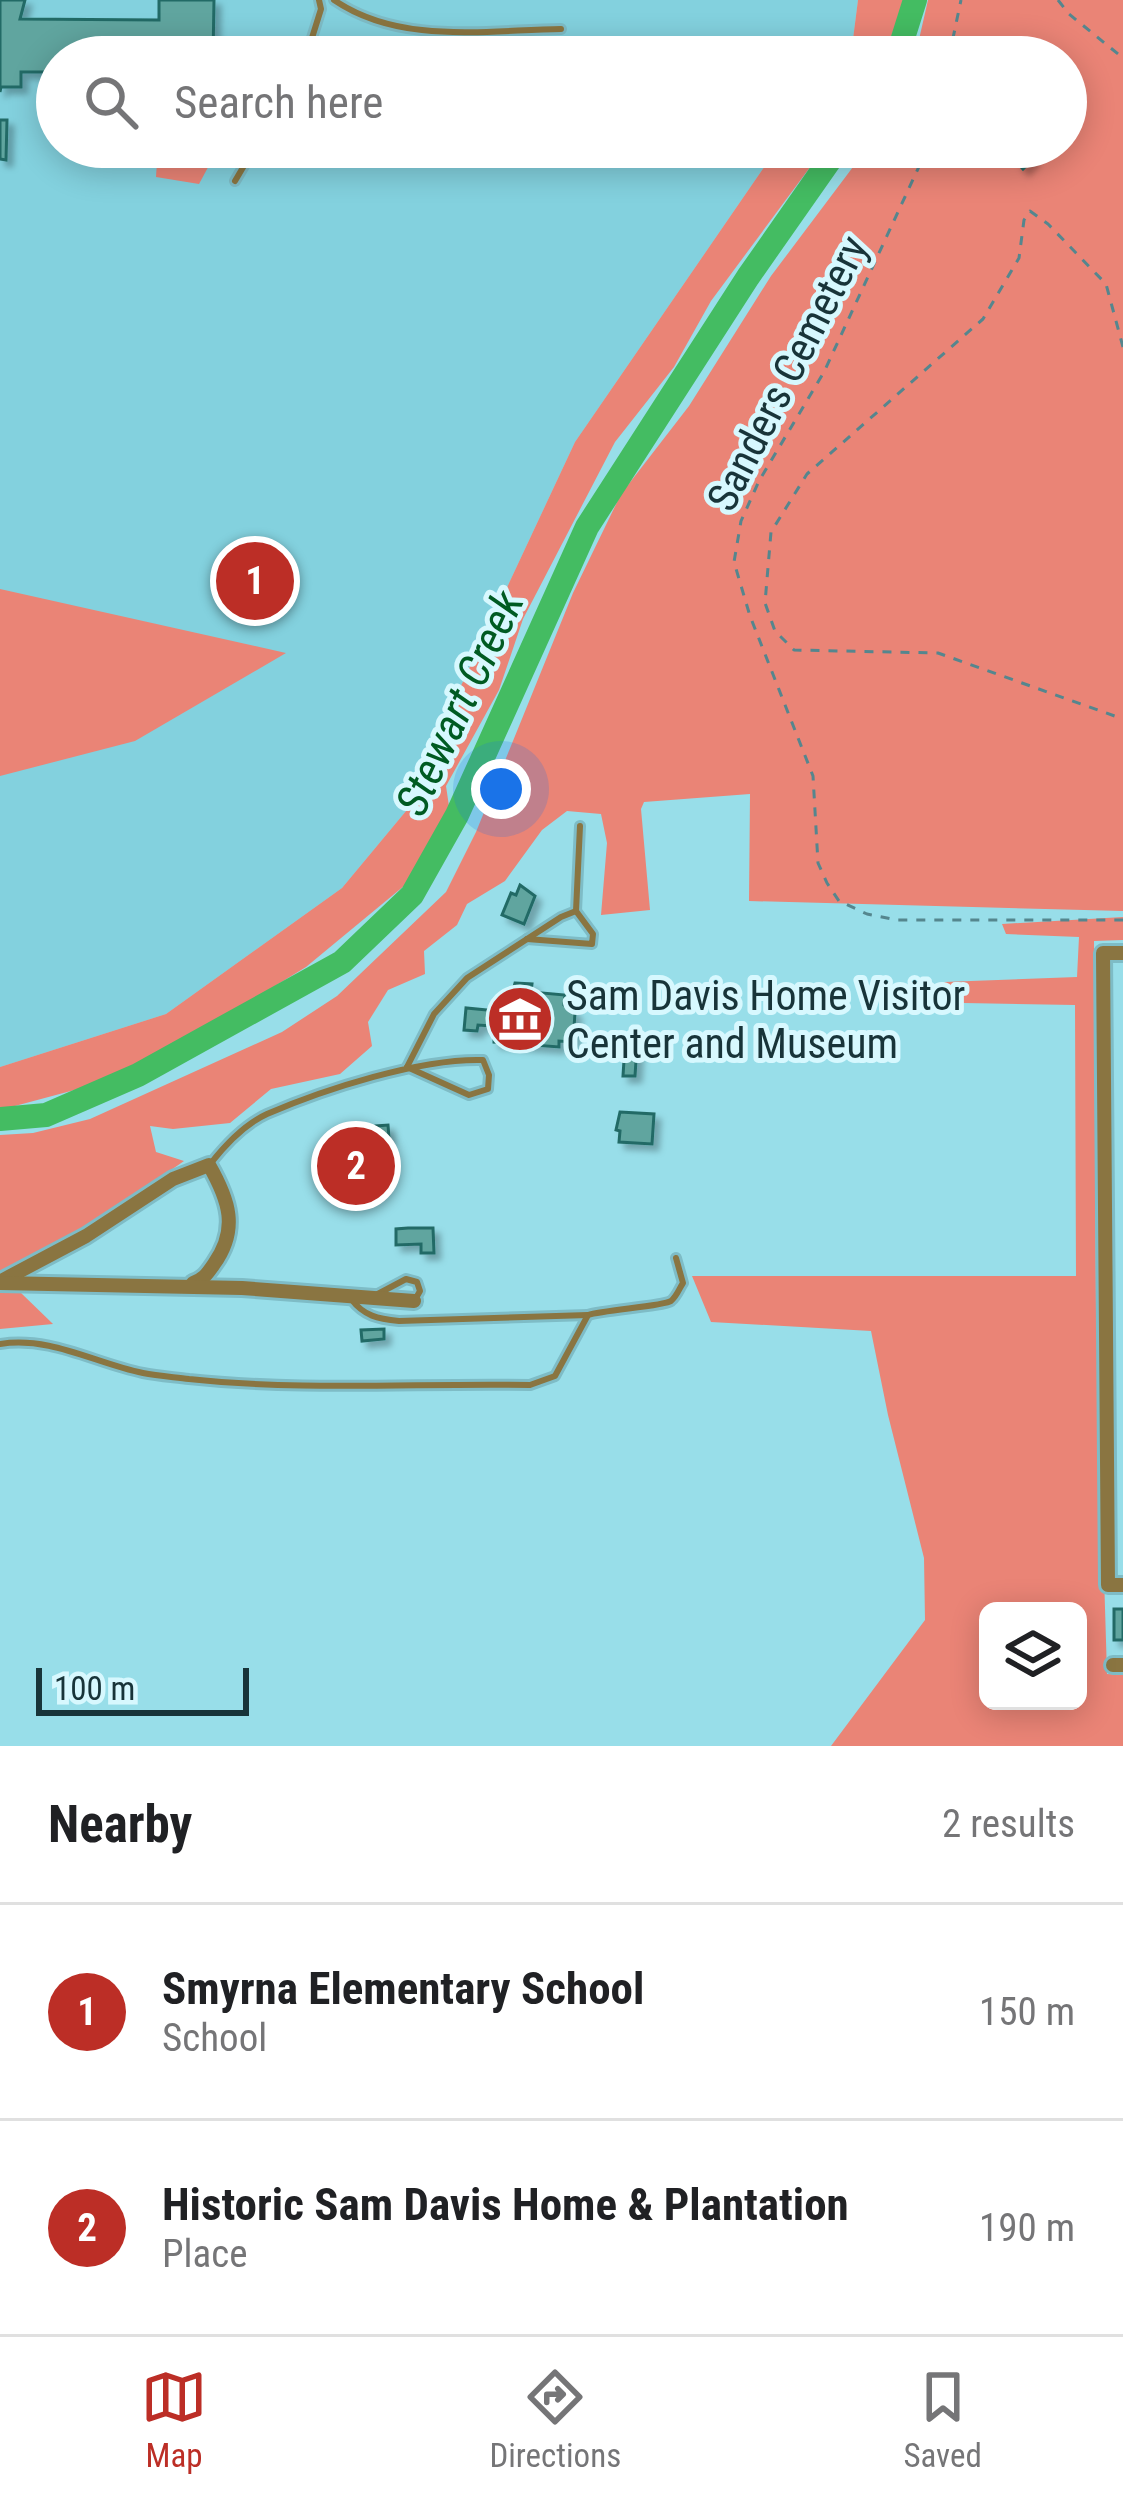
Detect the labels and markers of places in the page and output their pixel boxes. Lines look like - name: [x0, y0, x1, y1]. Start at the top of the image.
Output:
- pin: 1: [216, 536, 294, 626]
- place label: Sam Davis Home Visitor Center and Museum: [566, 971, 965, 1068]
- museum icon: Sam Davis Home Visitor Center and Museum: [485, 984, 555, 1054]
- pin: 2: [317, 1121, 395, 1211]

